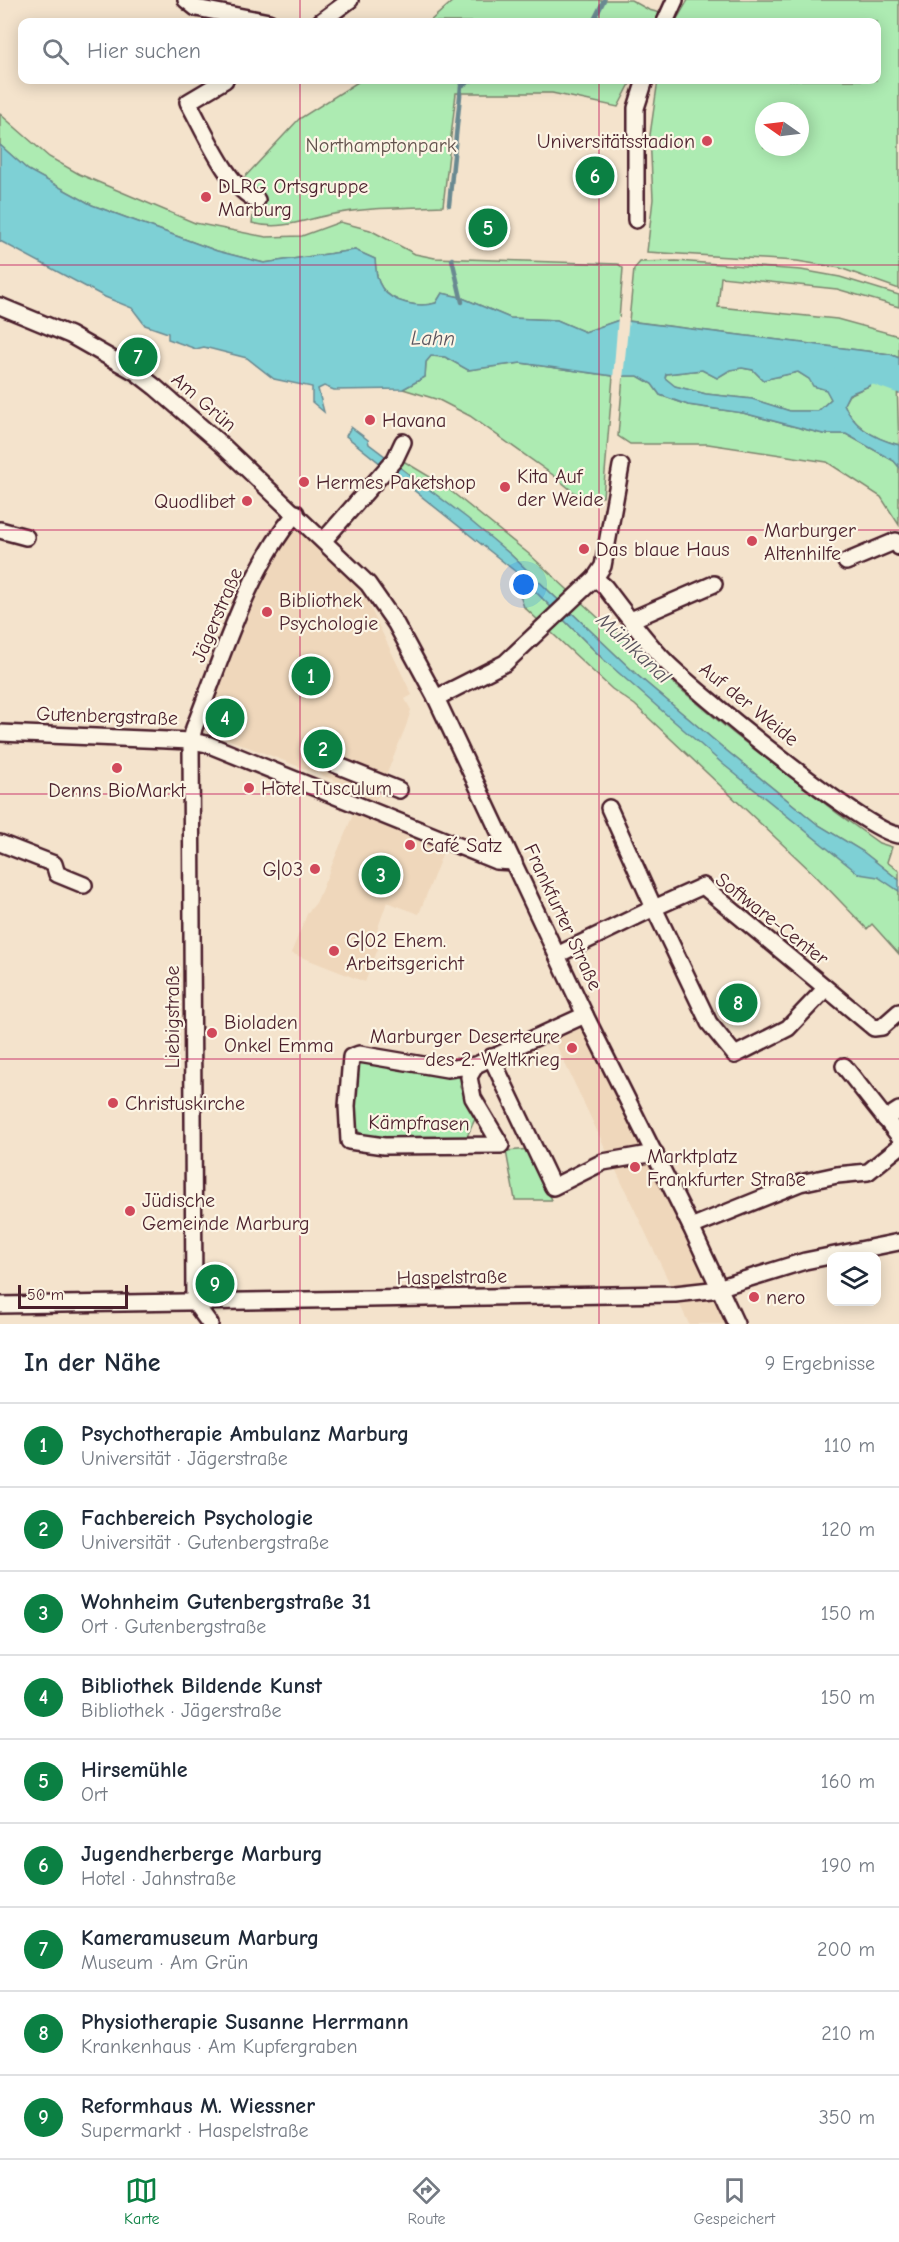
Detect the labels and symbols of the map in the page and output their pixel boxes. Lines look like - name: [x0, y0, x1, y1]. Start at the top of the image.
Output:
- north arrow: [755, 102, 809, 156]
- place label: Universitätsstadion: [537, 130, 695, 153]
- park label: Northamptonpark: [306, 134, 457, 157]
- marker: Universitätsstadion: [700, 134, 714, 148]
- pin: 6: [576, 154, 614, 198]
- place label: DLRG Ortsgruppe Marburg: [218, 175, 368, 221]
- marker: DLRG Ortsgruppe Marburg: [199, 190, 213, 204]
- pin: 5: [468, 206, 508, 250]
- water label: Lahn: [411, 326, 455, 350]
- pin: 7: [118, 334, 158, 380]
- street label: Am Grün: [167, 368, 241, 436]
- place label: Havana: [382, 409, 446, 432]
- marker: Havana: [363, 413, 377, 427]
- place label: Kita Auf der Weide: [517, 465, 603, 511]
- place label: Hermes Paketshop: [316, 471, 476, 494]
- marker: Hermes Paketshop: [297, 475, 311, 489]
- marker: Kita Auf der Weide: [498, 480, 512, 494]
- place label: Quodlibet: [154, 490, 236, 513]
- marker: Quodlibet: [240, 494, 254, 508]
- place label: Marburger Altenhilfe: [764, 519, 856, 565]
- marker: Marburger Altenhilfe: [745, 534, 759, 548]
- place label: Das blaue Haus: [596, 538, 730, 561]
- marker: Das blaue Haus: [577, 542, 591, 556]
- street label: Jägerstraße: [187, 564, 247, 666]
- your location: [509, 570, 538, 599]
- place label: Bibliothek Psychologie: [279, 589, 378, 635]
- marker: Bibliothek Psychologie: [260, 605, 274, 619]
- water label: Mühlkanal: [591, 607, 676, 689]
- pin: 1: [292, 654, 330, 698]
- street label: Auf der Weide: [695, 657, 803, 751]
- pin: 4: [206, 696, 244, 740]
- street label: Gutenbergstraße: [36, 702, 178, 730]
- pin: 2: [304, 726, 342, 771]
- marker: Denns BioMarkt: [110, 761, 124, 775]
- place label: Hotel Tusculum: [261, 777, 392, 800]
- place label: Denns BioMarkt: [48, 779, 187, 802]
- marker: Hotel Tusculum: [242, 781, 256, 795]
- place label: Café Satz: [422, 834, 502, 857]
- marker: Café Satz: [403, 838, 417, 852]
- street label: Frankfurter Straße: [519, 840, 607, 994]
- pin: 3: [362, 852, 400, 898]
- place label: G|03: [262, 858, 303, 881]
- marker: G|03: [308, 862, 322, 876]
- street label: Software-Center: [711, 868, 833, 970]
- place label: G|02 Ehem. Arbeitsgericht: [346, 929, 465, 975]
- marker: G|02 Ehem. Arbeitsgericht: [327, 944, 341, 958]
- street label: Liebigstraße: [161, 966, 184, 1068]
- pin: 8: [718, 980, 758, 1026]
- place label: Bioladen Onkel Emma: [224, 1011, 334, 1057]
- place label: Marburger Deserteure des 2. Weltkrieg: [370, 1025, 560, 1071]
- marker: Bioladen Onkel Emma: [205, 1026, 219, 1040]
- marker: Marburger Deserteure des 2. Weltkrieg: [565, 1041, 579, 1055]
- place label: Christuskirche: [125, 1092, 245, 1115]
- marker: Christuskirche: [106, 1096, 120, 1110]
- street label: Kämpfrasen: [368, 1111, 470, 1135]
- place label: Marktplatz Frankfurter Straße: [647, 1145, 806, 1191]
- marker: Marktplatz Frankfurter Straße: [628, 1160, 642, 1174]
- place label: Jüdische Gemeinde Marburg: [142, 1189, 310, 1235]
- marker: Jüdische Gemeinde Marburg: [123, 1204, 137, 1218]
- pin: 9: [196, 1262, 234, 1306]
- street label: Haspelstraße: [397, 1265, 507, 1289]
- scale bar: [18, 1282, 128, 1310]
- place label: nero: [766, 1286, 805, 1309]
- marker: nero: [747, 1290, 761, 1304]

